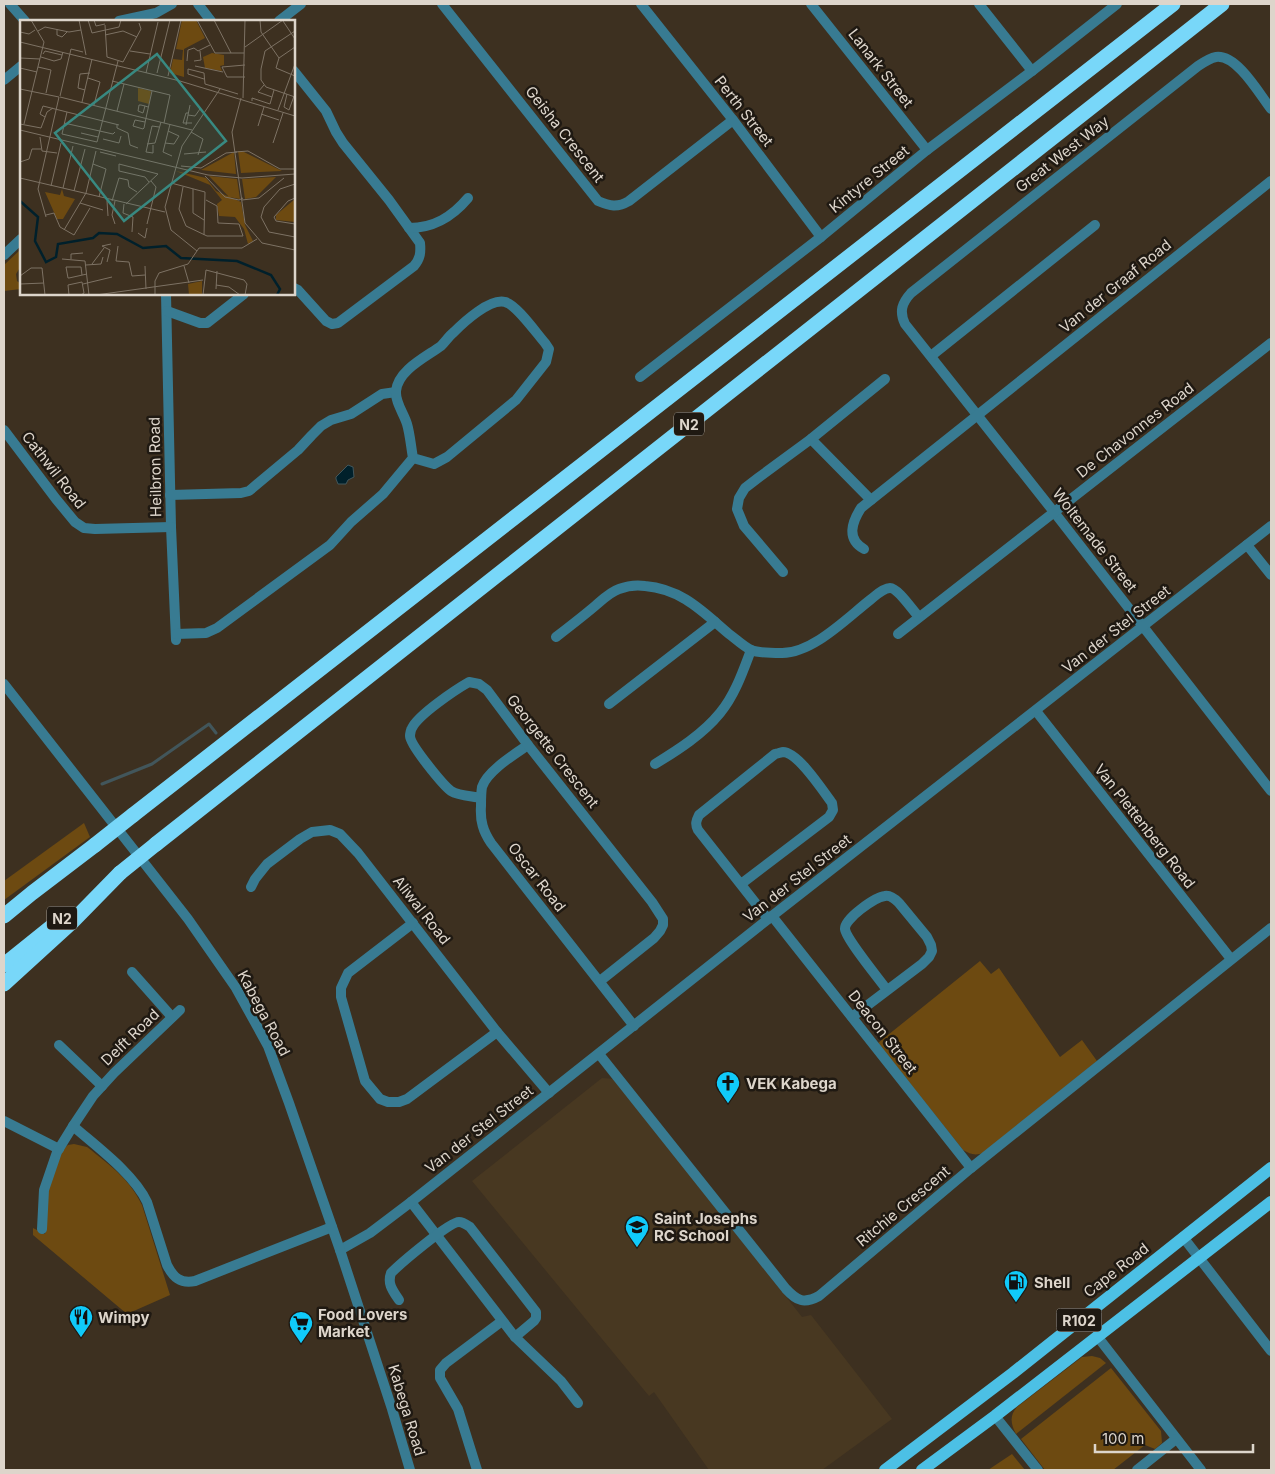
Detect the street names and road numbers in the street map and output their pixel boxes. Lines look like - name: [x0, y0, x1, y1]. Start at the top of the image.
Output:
- street label: Lanark Street: [844, 25, 918, 111]
- street label: Perth Street: [711, 72, 778, 150]
- street label: Geisha Crescent: [521, 82, 609, 186]
- street label: Great West Way: [1011, 111, 1113, 196]
- street label: Kintyre Street: [825, 141, 913, 217]
- street label: Van der Graaf Road: [1055, 235, 1175, 337]
- street label: De Chavonnes Road: [1073, 378, 1197, 482]
- road number: N2: [674, 412, 704, 436]
- street label: Heilbron Road: [145, 417, 165, 517]
- street label: Cathwil Road: [18, 427, 90, 513]
- street label: Woltemade Street: [1049, 484, 1141, 596]
- street label: Van der Stel Street: [1058, 581, 1174, 677]
- street label: Georgette Crescent: [503, 691, 603, 812]
- street label: Van Plettenberg Road: [1090, 760, 1200, 892]
- street label: Van der Stel Street: [739, 830, 855, 926]
- street label: Oscar Road: [504, 839, 570, 915]
- street label: Aliwal Road: [389, 872, 455, 948]
- road number: N2: [47, 906, 77, 930]
- street label: Kabega Road: [233, 967, 295, 1059]
- street label: Deacon Street: [844, 986, 922, 1078]
- street label: Delft Road: [97, 1005, 163, 1069]
- street label: Van der Stel Street: [421, 1081, 537, 1177]
- street label: Ritchie Crescent: [852, 1161, 954, 1251]
- street label: Cape Road: [1080, 1239, 1152, 1301]
- road number: R102: [1056, 1308, 1102, 1332]
- street label: Kabega Road: [384, 1362, 430, 1458]

